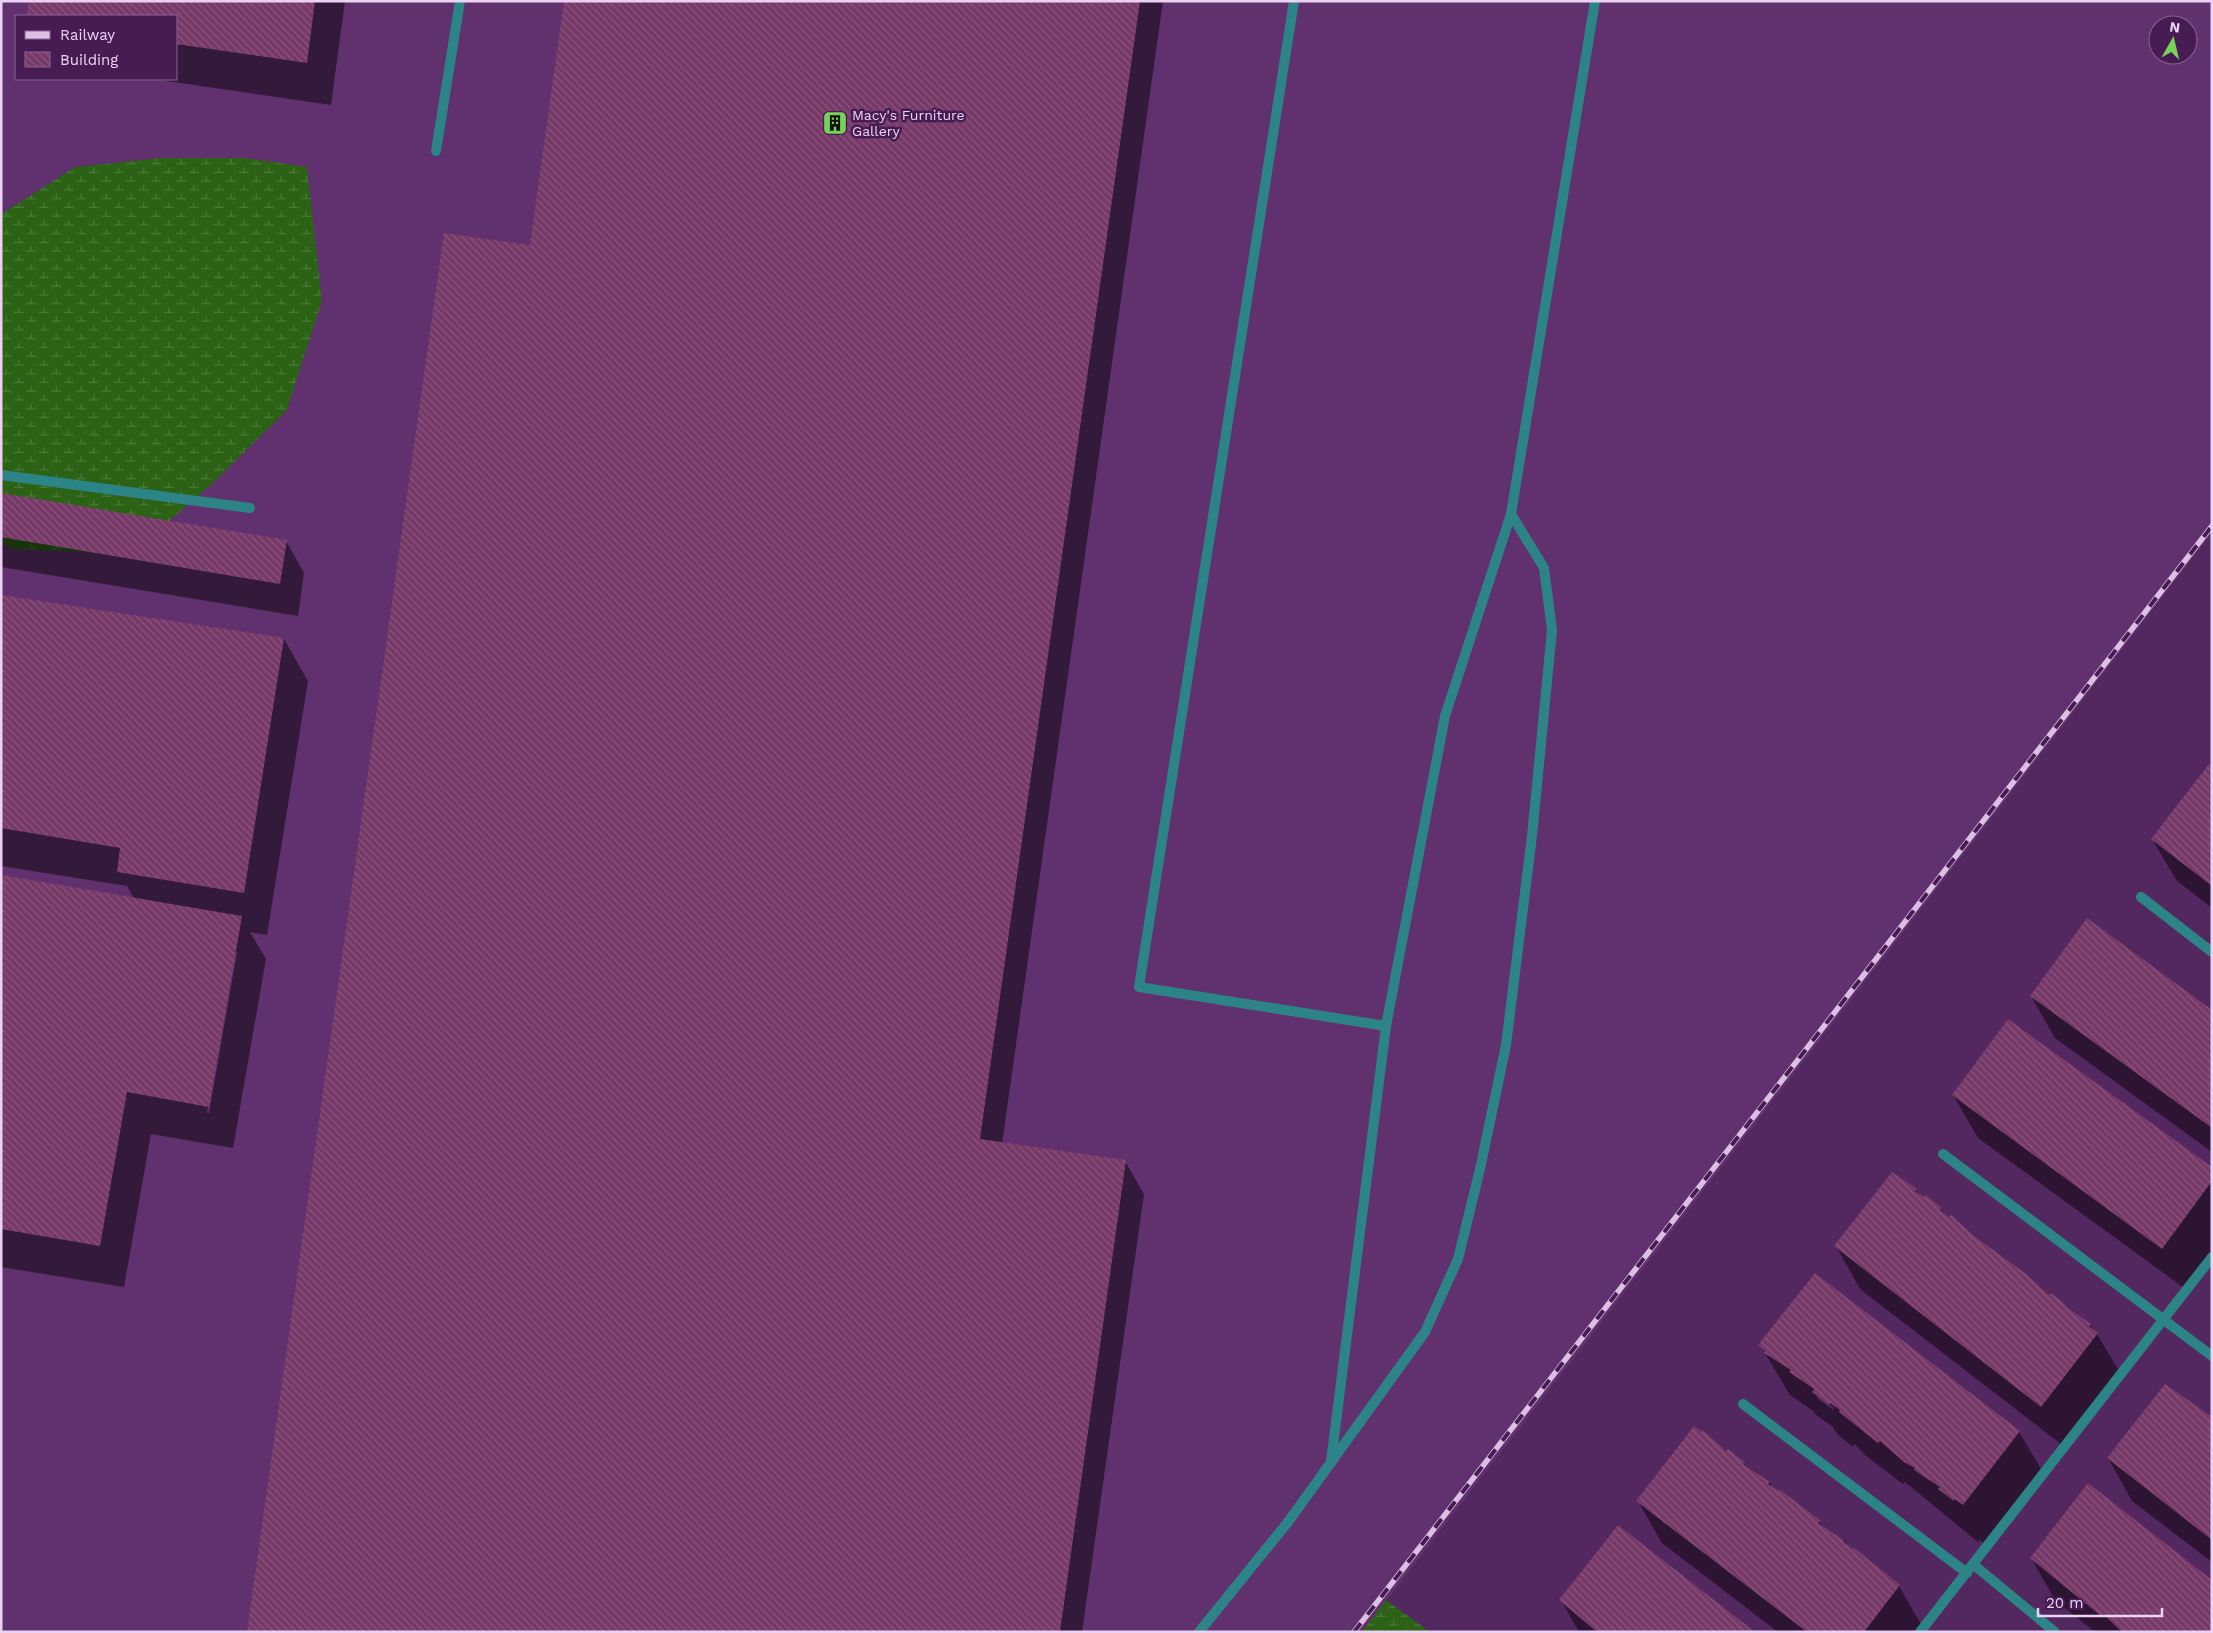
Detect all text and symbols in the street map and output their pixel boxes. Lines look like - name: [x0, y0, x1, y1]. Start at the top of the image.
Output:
- legend: [15, 15, 178, 80]
- north arrow: [2148, 15, 2198, 65]
- text: N: [2169, 18, 2181, 36]
- text: Railway: [60, 26, 115, 44]
- text: Building: [60, 51, 118, 69]
- place label: Macy's Furniture Gallery: [852, 107, 965, 139]
- building icon: Macy's Furniture Gallery: [822, 110, 848, 136]
- scale bar: [2038, 1586, 2162, 1618]
- text: 20 m: [2046, 1594, 2084, 1612]

